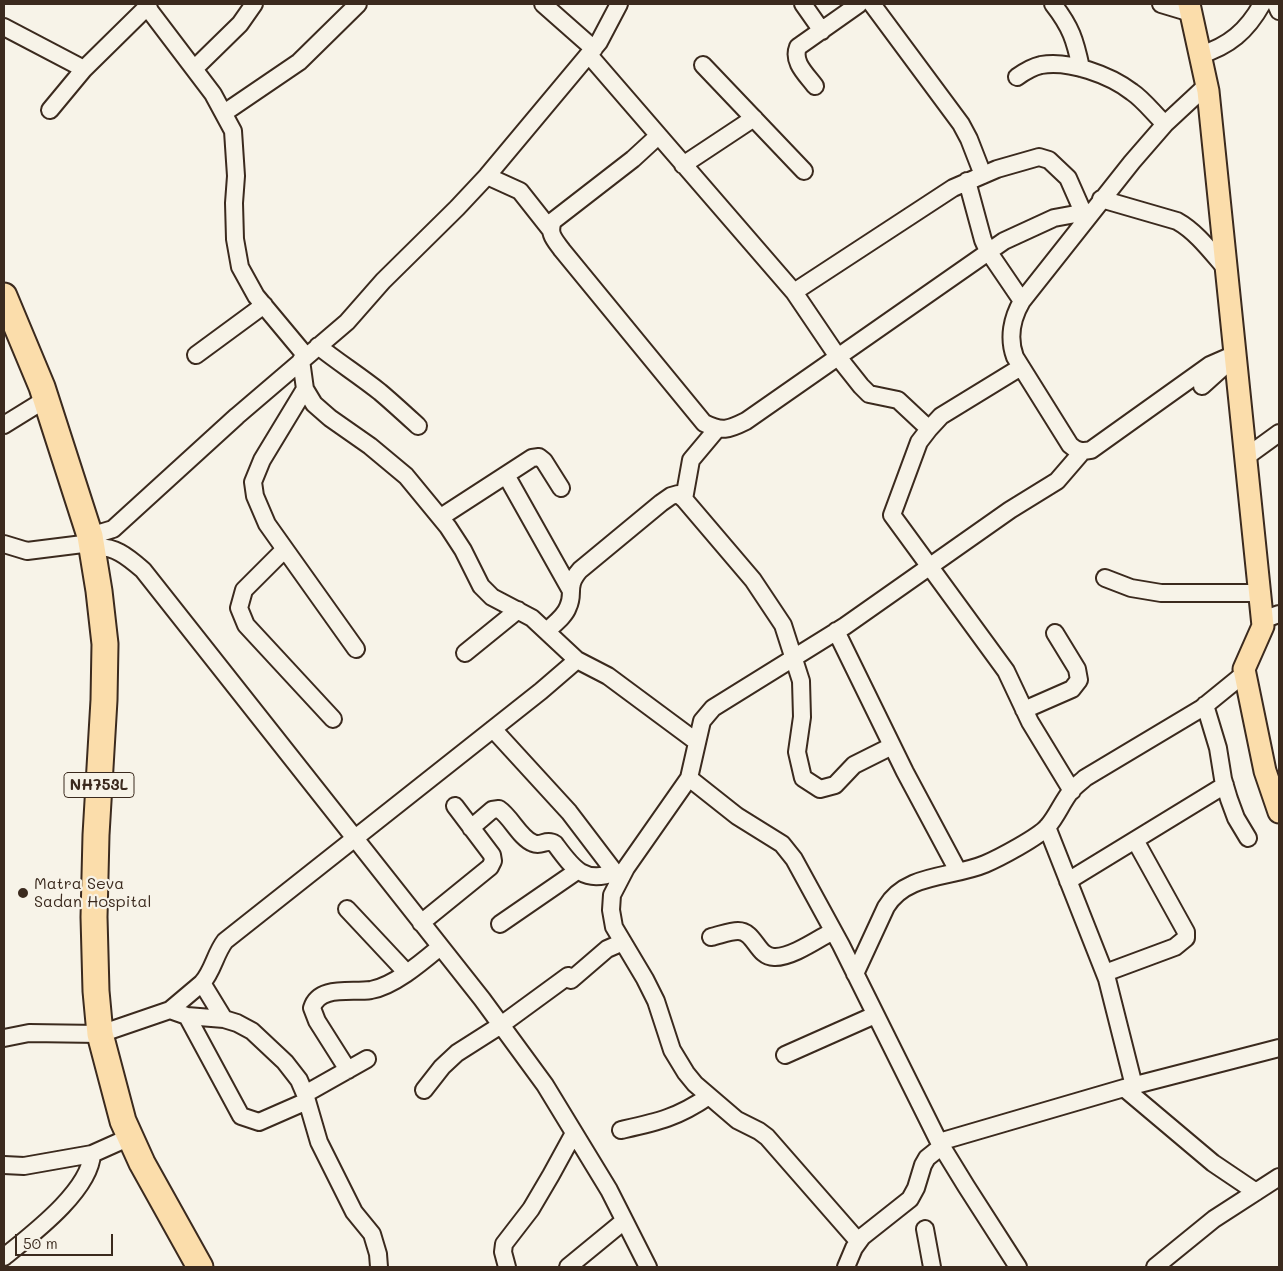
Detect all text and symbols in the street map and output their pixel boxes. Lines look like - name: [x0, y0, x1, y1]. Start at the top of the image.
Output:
- road number: NH753L: [64, 772, 134, 798]
- place label: Matra Seva Sadan Hospital: [34, 874, 152, 912]
- marker: Matra Seva Sadan Hospital: [16, 886, 30, 900]
- scale bar: [18, 1224, 115, 1256]
- text: 50 m: [23, 1233, 58, 1253]

